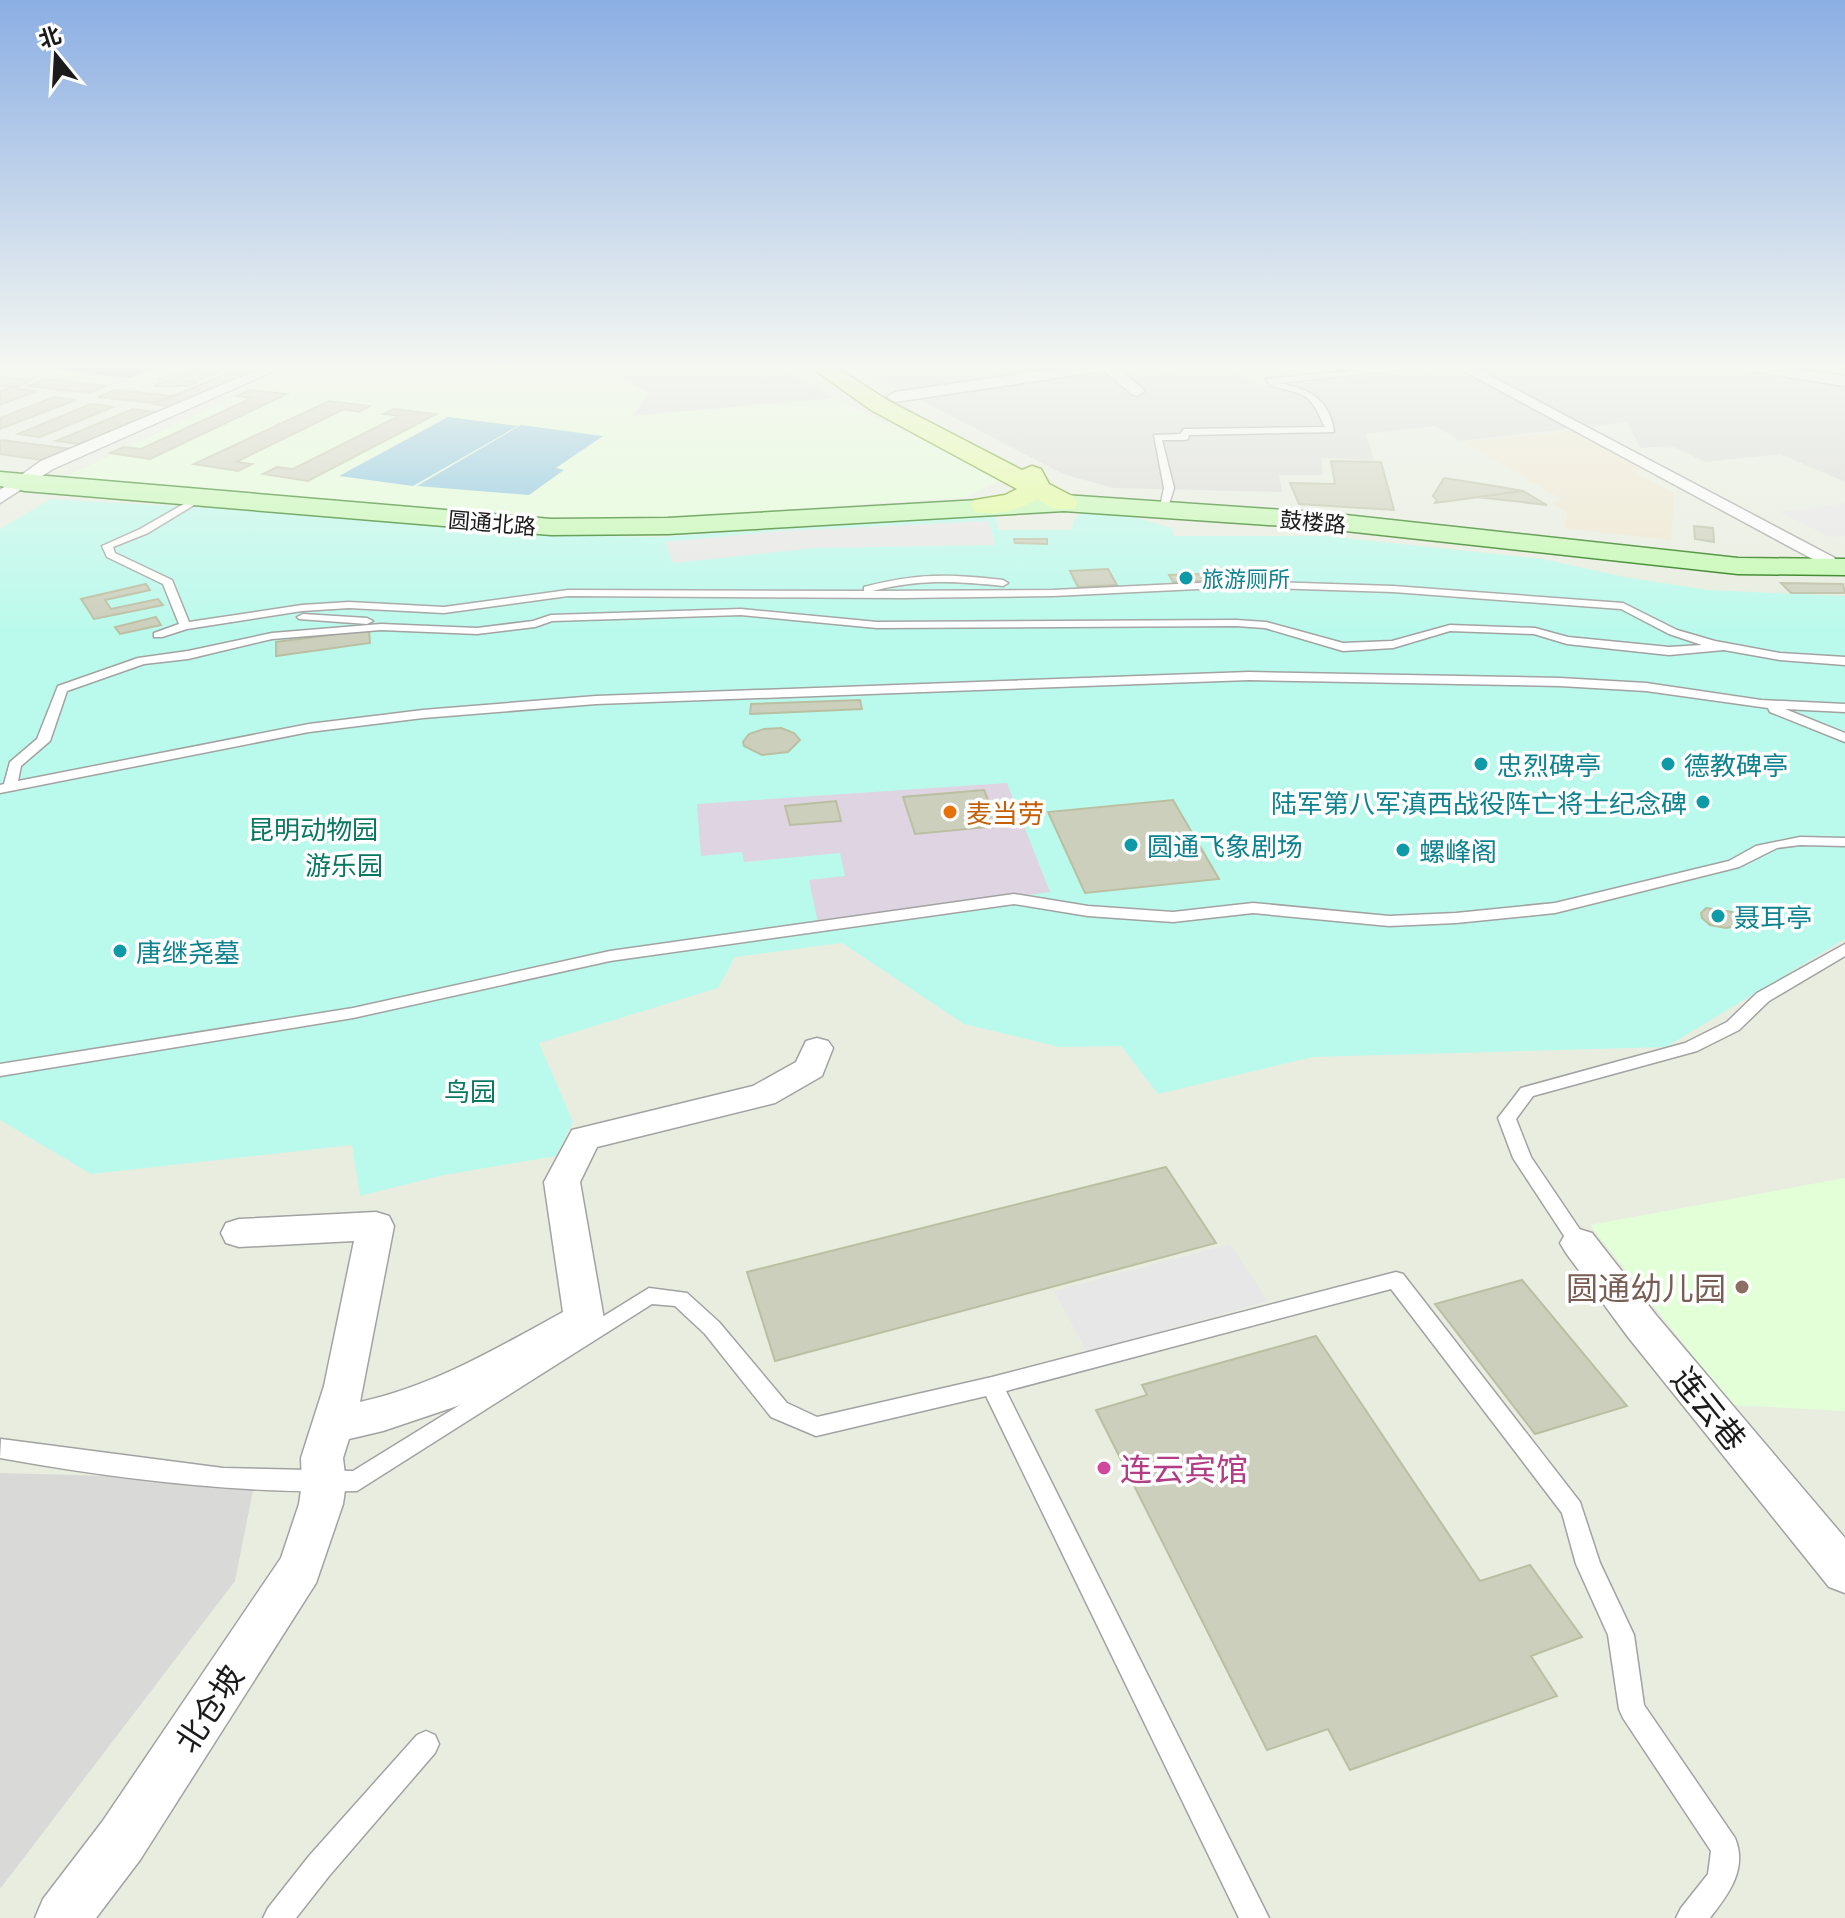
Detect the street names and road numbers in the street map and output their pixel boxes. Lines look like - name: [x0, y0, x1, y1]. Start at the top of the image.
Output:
- street label: 圆通北路: [447, 505, 537, 539]
- street label: 鼓楼路: [1279, 505, 1347, 537]
- street label: 连云巷: [1665, 1359, 1755, 1457]
- street label: 北仓坡: [166, 1657, 250, 1759]

